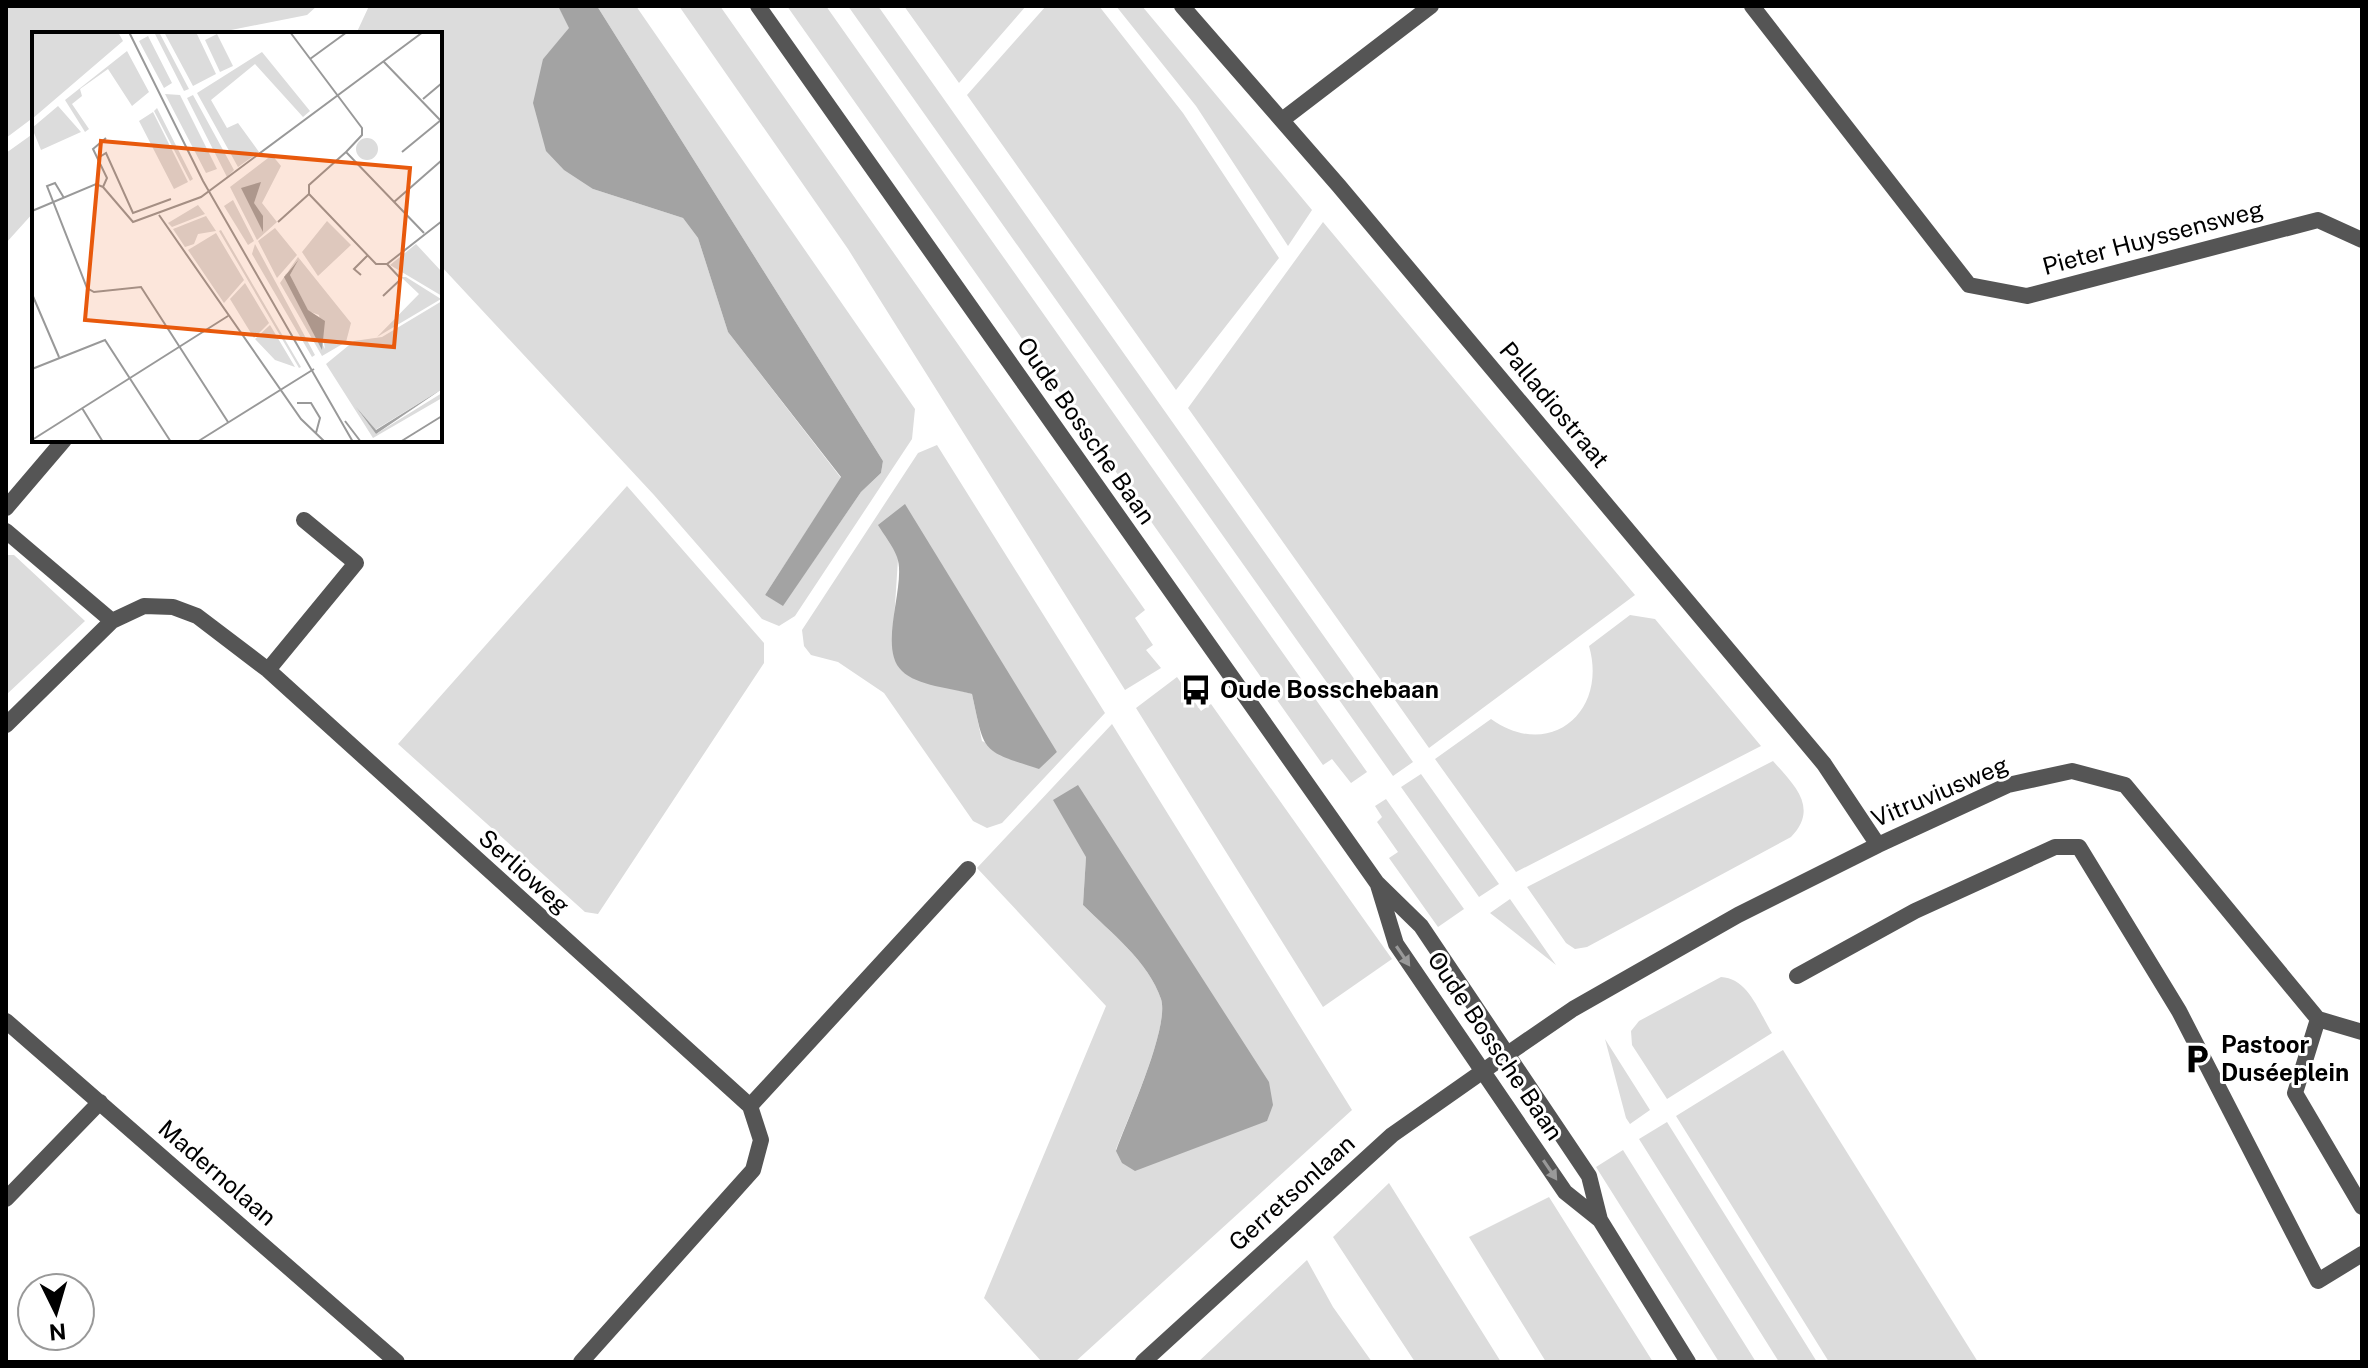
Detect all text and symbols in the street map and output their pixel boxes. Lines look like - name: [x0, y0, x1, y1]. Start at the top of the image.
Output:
- inset map: [32, 32, 442, 442]
- street label: Pieter Huyssensweg: [2039, 194, 2266, 280]
- street label: Oude Bossche Baan: [1012, 332, 1162, 529]
- street label: Palladiostraat: [1494, 336, 1615, 473]
- bus stop icon: Oude Bosschebaan: [1179, 673, 1213, 707]
- place label: Oude Bosschebaan: [1220, 675, 1439, 703]
- street label: Vitruviusweg: [1867, 750, 2012, 832]
- street label: Serlioweg: [473, 823, 576, 919]
- one-way arrow: [1396, 945, 1411, 966]
- street label: Oude Bossche Baan: [1422, 946, 1569, 1145]
- place label: Pastoor Duséeplein: [2221, 1030, 2349, 1086]
- parking icon: Pastoor Duséeplein: [2180, 1042, 2214, 1076]
- street label: Madernolaan: [153, 1114, 282, 1231]
- street label: Gerretsonlaan: [1223, 1129, 1360, 1256]
- one-way arrow: [1543, 1160, 1558, 1181]
- north arrow: [16, 1272, 96, 1352]
- text: N: [48, 1318, 67, 1346]

